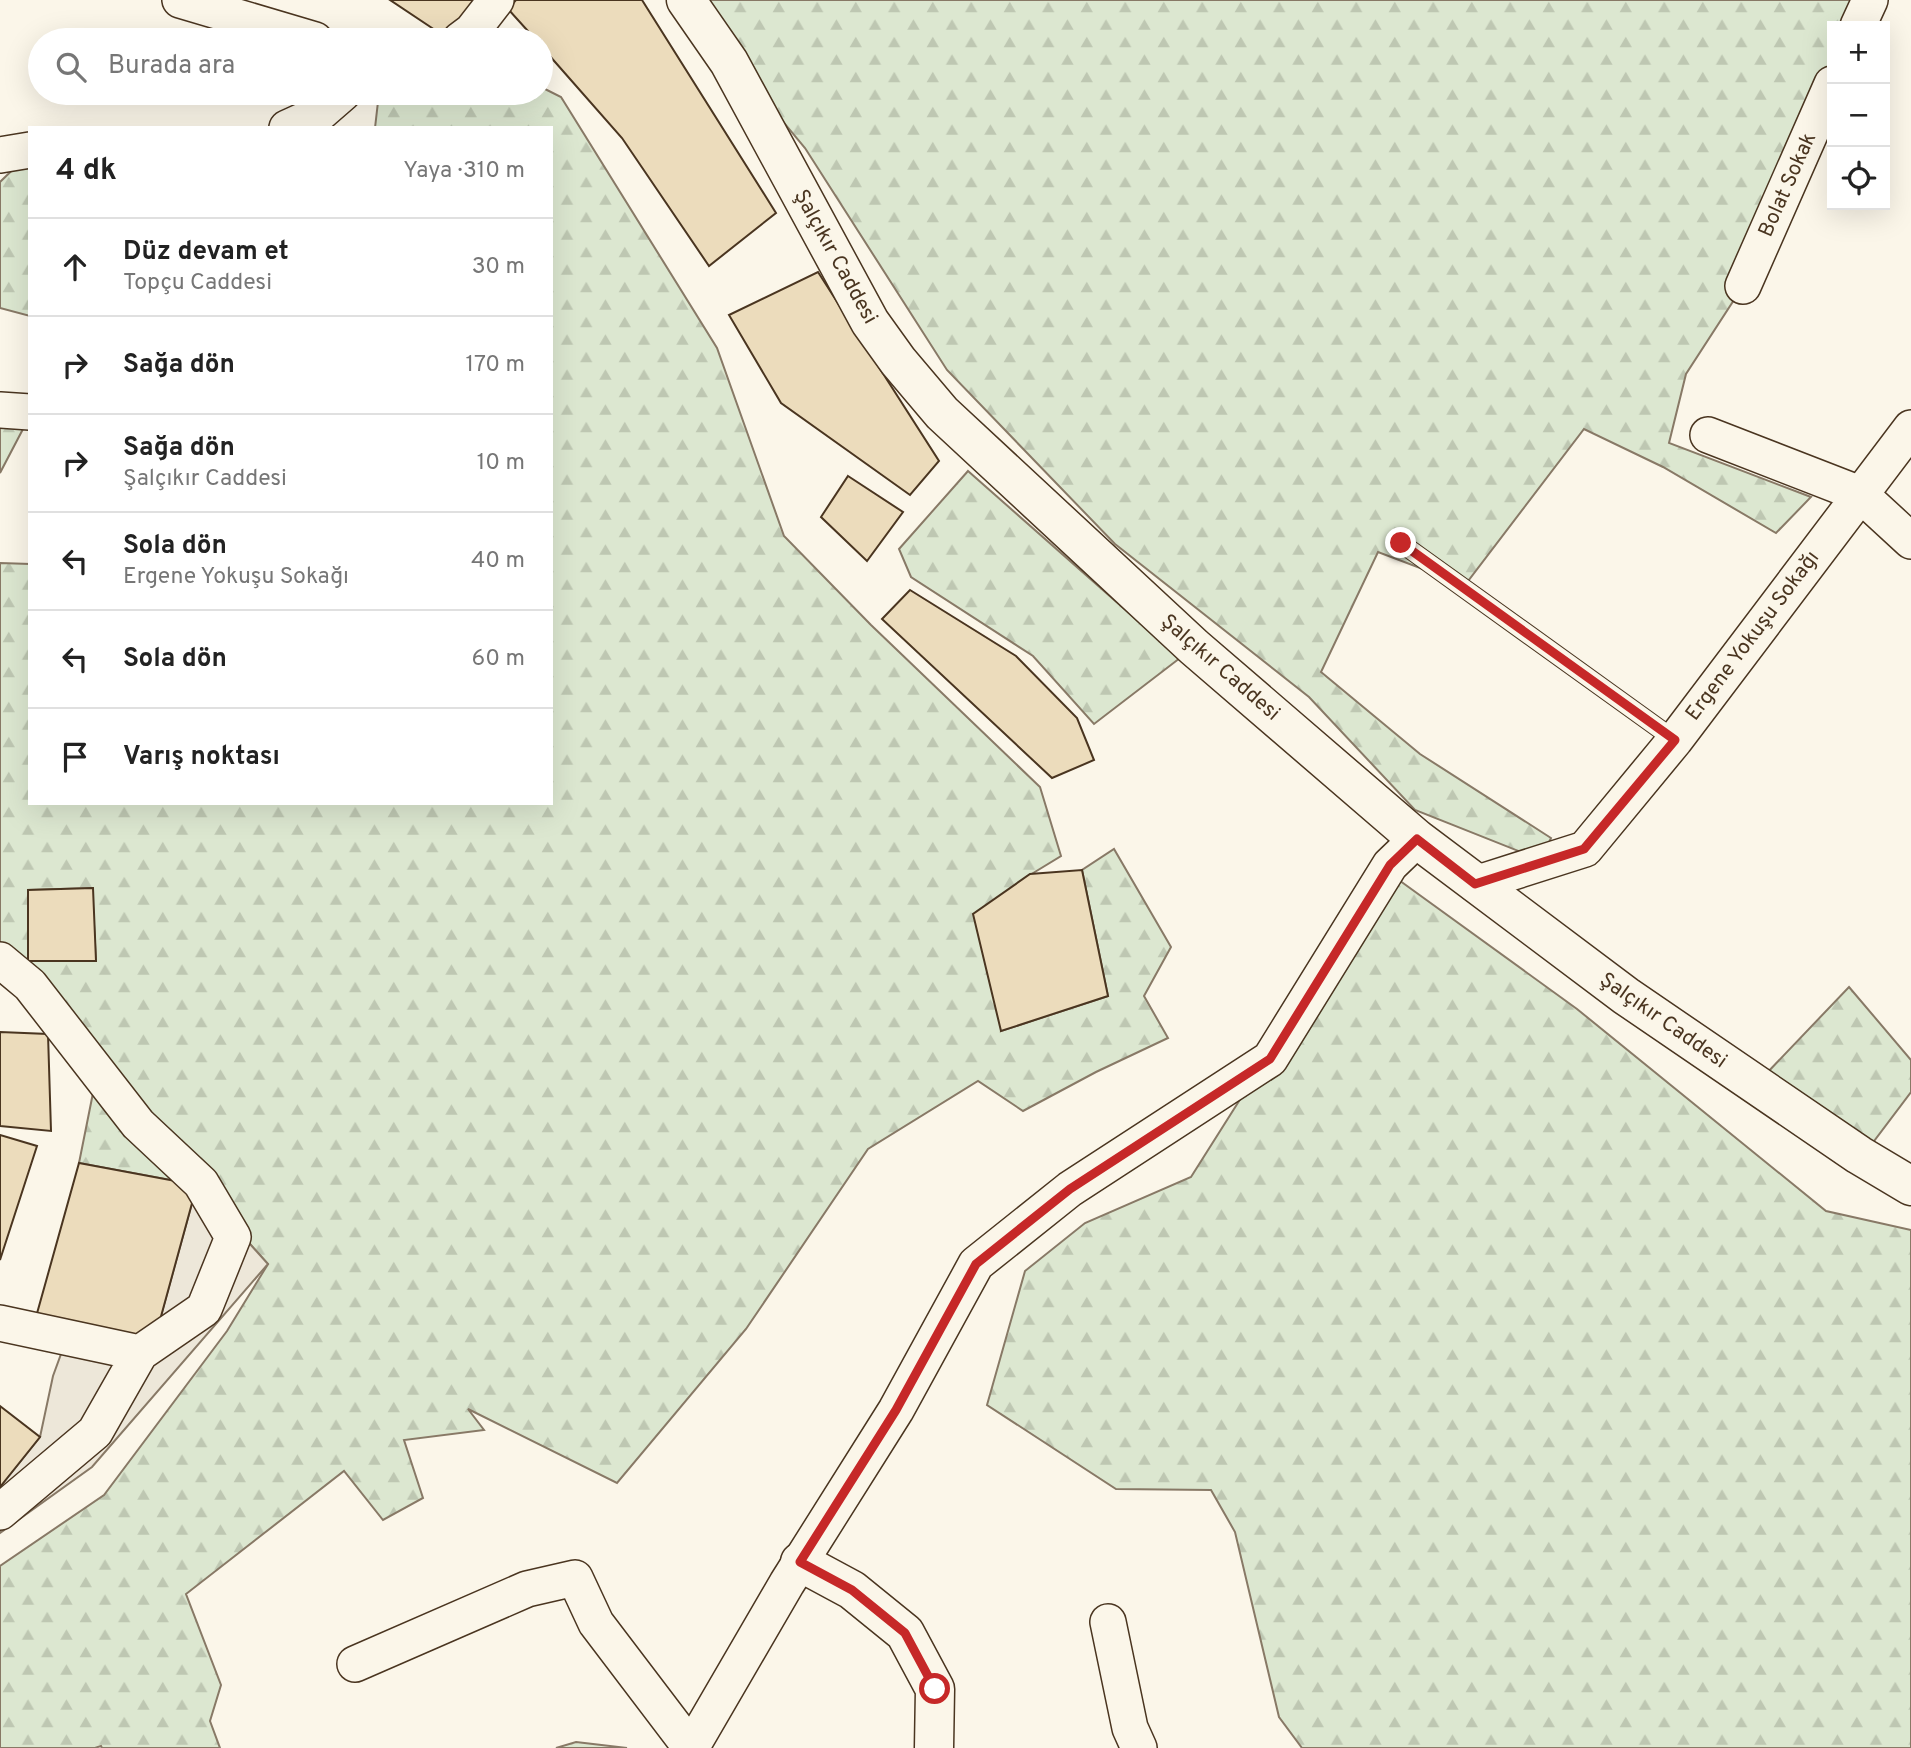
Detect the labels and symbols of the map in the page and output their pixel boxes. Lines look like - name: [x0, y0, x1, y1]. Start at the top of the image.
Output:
- street label: Bolat Sokak: [1753, 129, 1823, 241]
- street label: Şalçıkır Caddesi: [787, 185, 883, 329]
- route end: [1385, 527, 1416, 558]
- street label: Ergene Yokuşu Sokağı: [1680, 545, 1826, 727]
- street label: Şalçıkır Caddesi: [1155, 609, 1285, 727]
- street label: Şalçıkır Caddesi: [1594, 967, 1732, 1075]
- route start: [919, 1673, 950, 1704]

